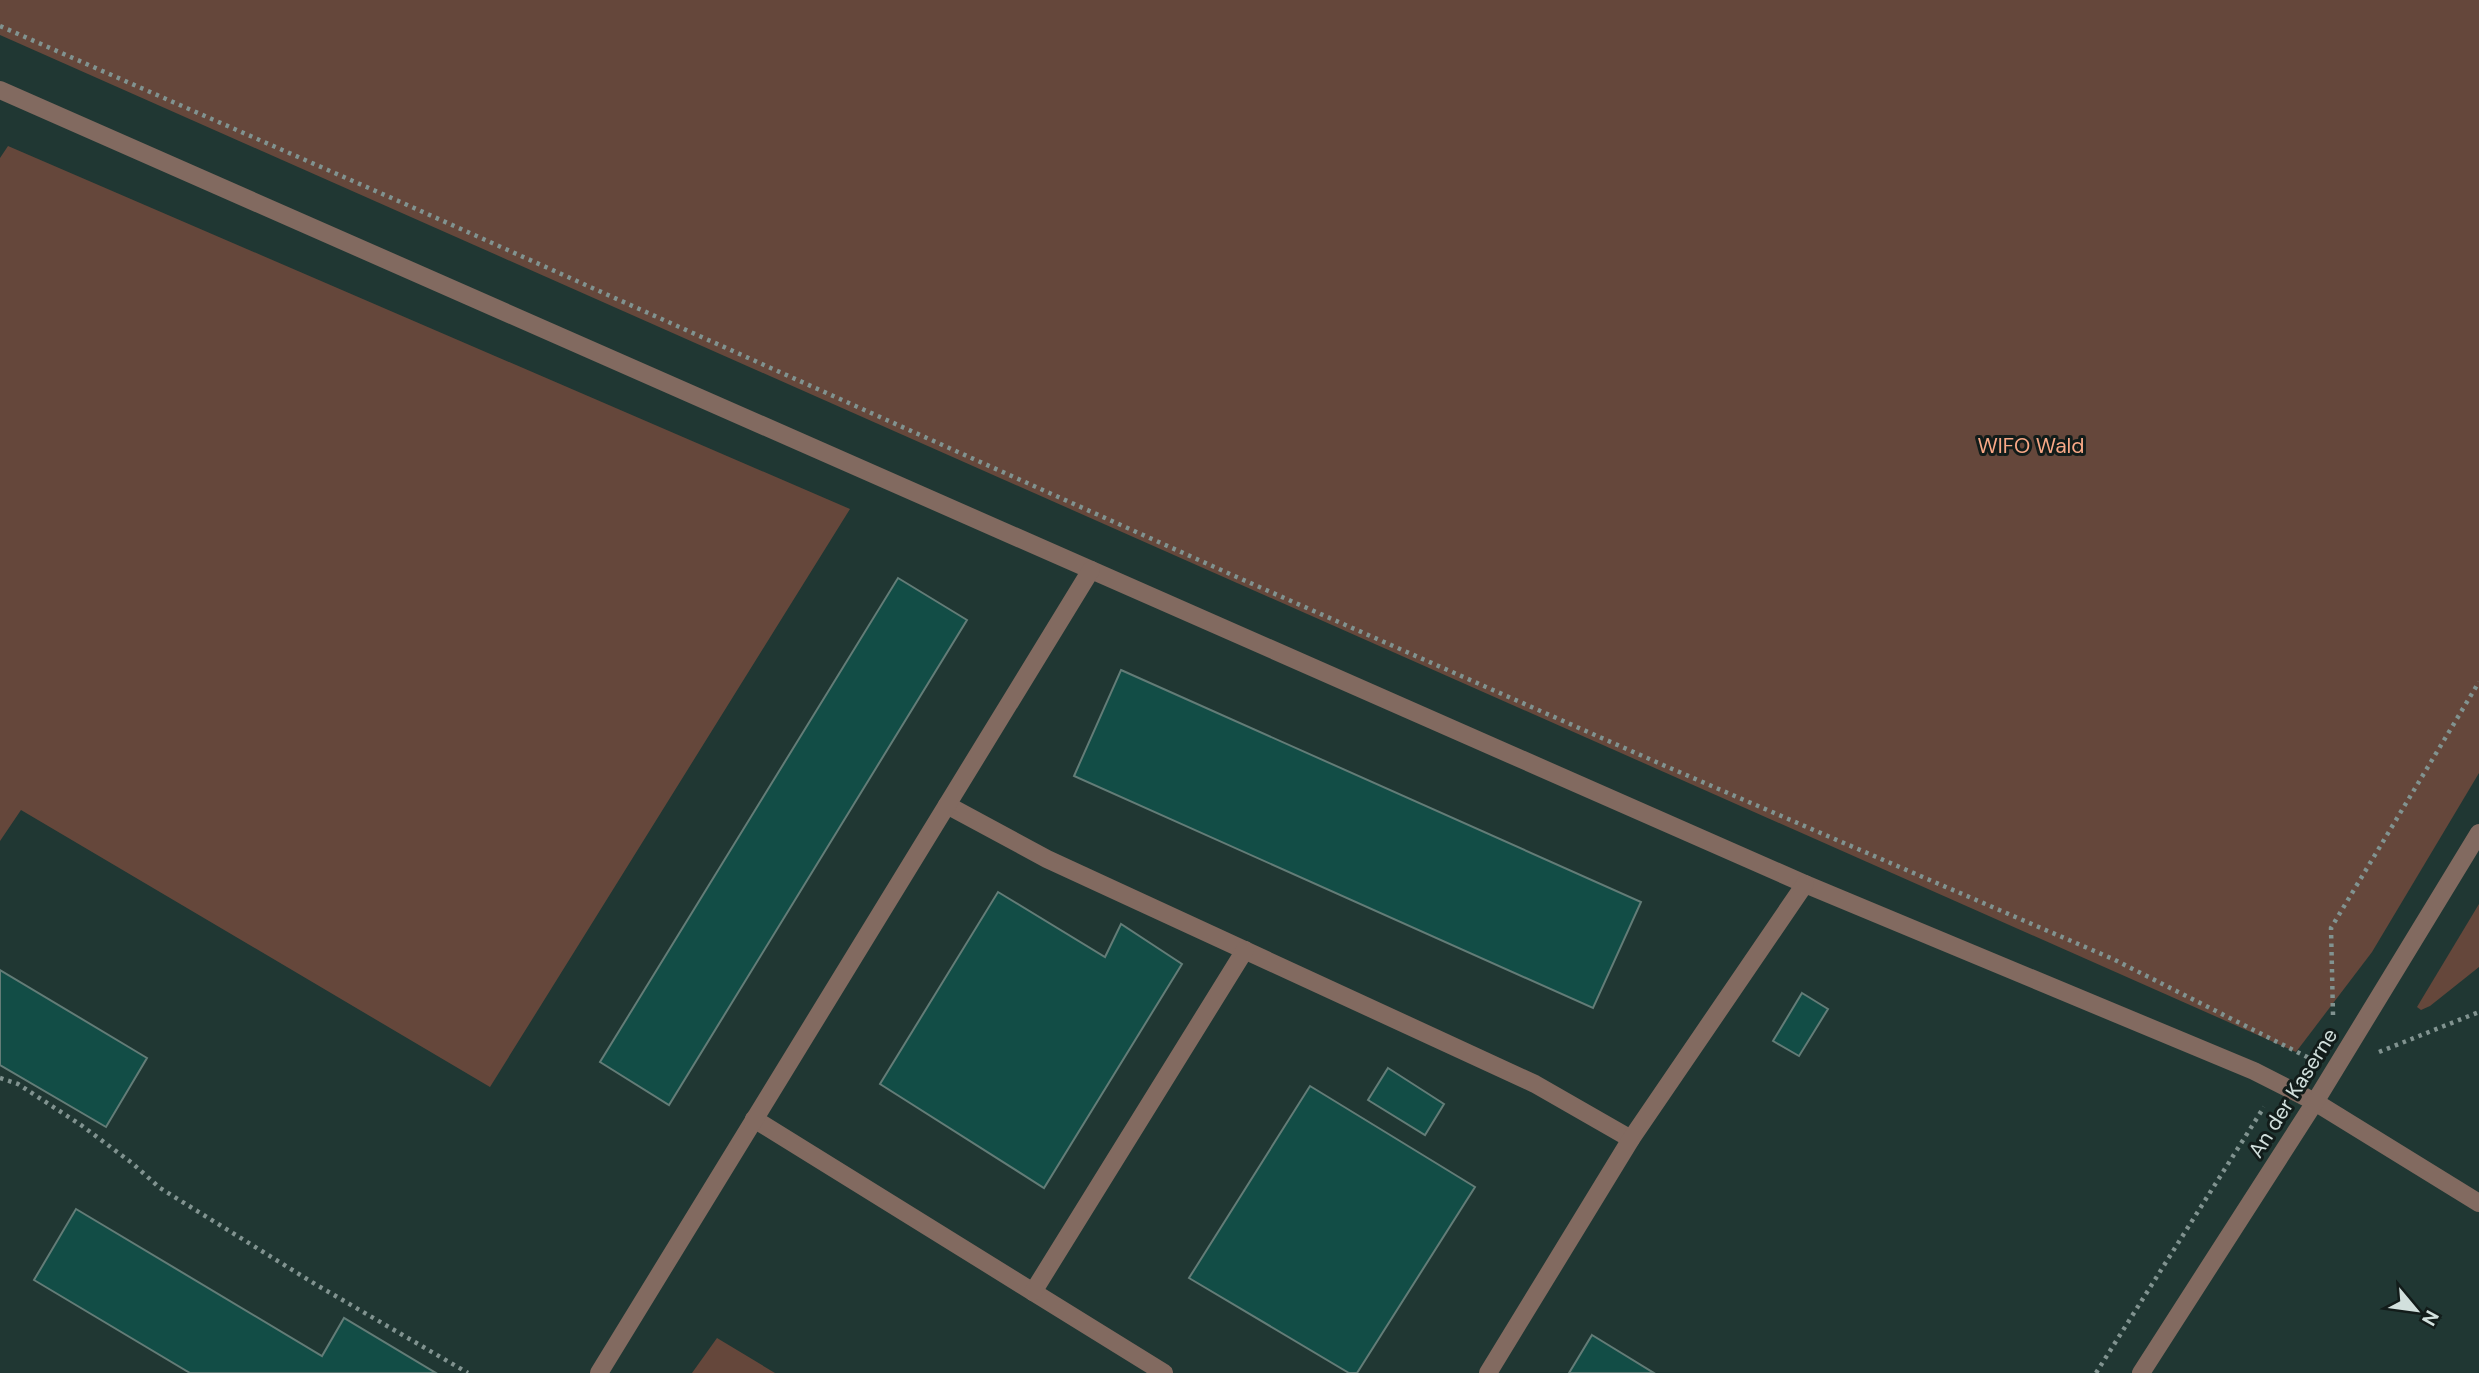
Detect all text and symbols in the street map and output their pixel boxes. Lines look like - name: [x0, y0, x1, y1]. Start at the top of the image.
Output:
- park label: WIFO Wald: [1978, 432, 2084, 460]
- street label: An der Kaserne: [2242, 1023, 2344, 1163]
- north arrow: [2381, 1275, 2451, 1345]
- text: N: [2416, 1306, 2445, 1330]

